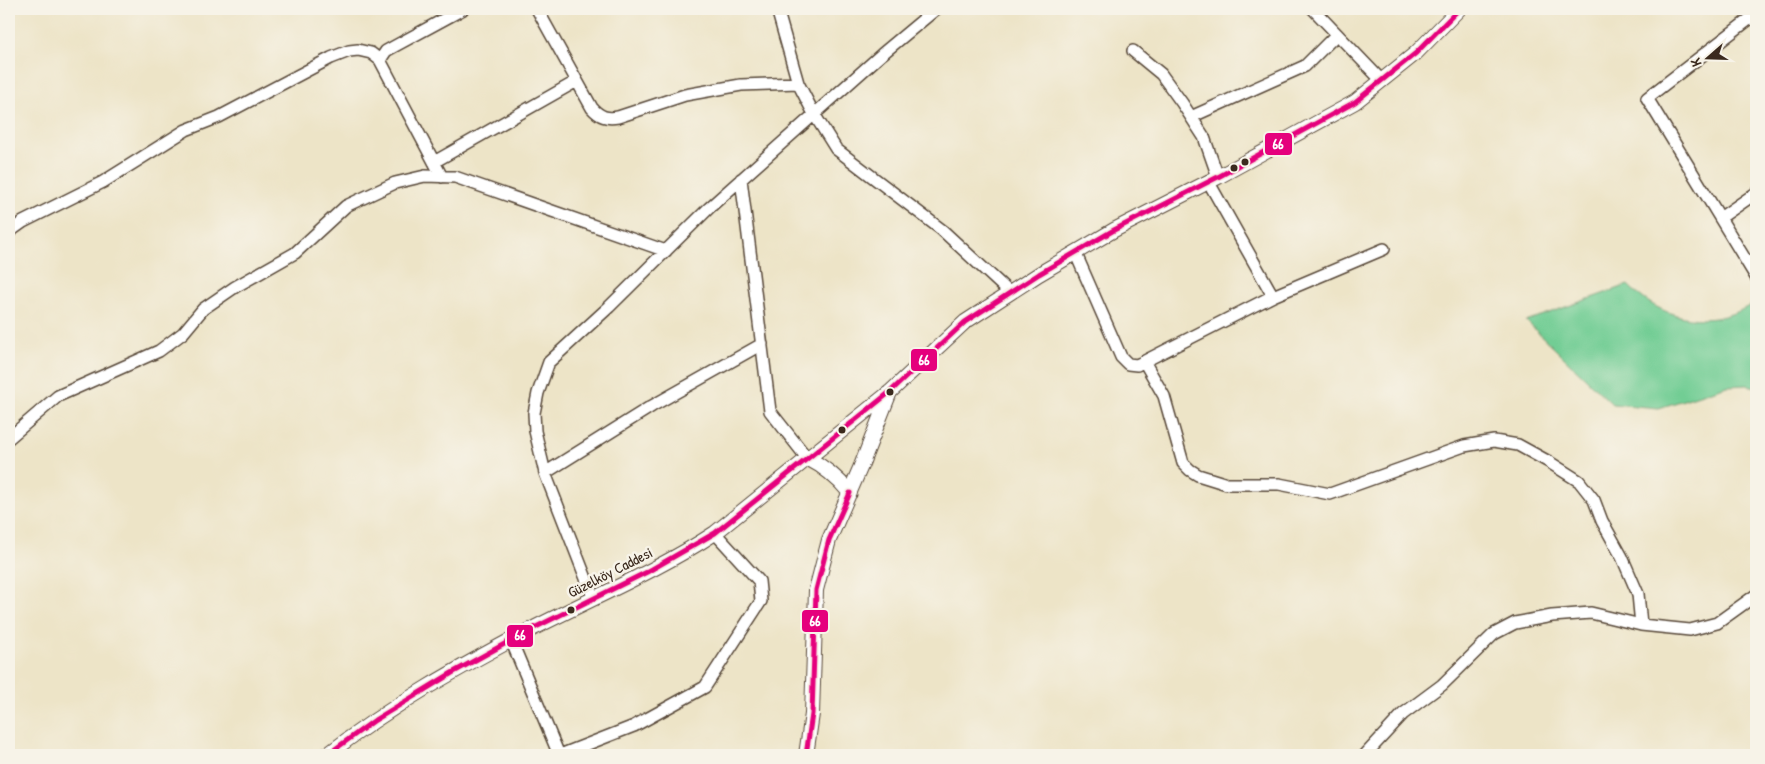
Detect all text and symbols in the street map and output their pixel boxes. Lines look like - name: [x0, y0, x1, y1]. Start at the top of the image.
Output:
- north arrow: [1682, 32, 1732, 82]
- text: K: [1685, 55, 1705, 69]
- line badge: 66: [1264, 132, 1293, 156]
- text: 66: [1272, 134, 1284, 153]
- unlabelled marker: [1240, 157, 1250, 167]
- unlabelled marker: [1229, 163, 1239, 173]
- line badge: 66: [910, 348, 938, 372]
- text: 66: [918, 350, 930, 369]
- unlabelled marker: [885, 387, 895, 397]
- unlabelled marker: [837, 425, 847, 435]
- street label: Güzelköy Caddesi: [564, 542, 656, 602]
- unlabelled marker: [566, 605, 576, 615]
- line badge: 66: [801, 609, 829, 633]
- text: 66: [809, 611, 821, 630]
- line badge: 66: [506, 624, 534, 648]
- text: 66: [514, 625, 526, 644]

